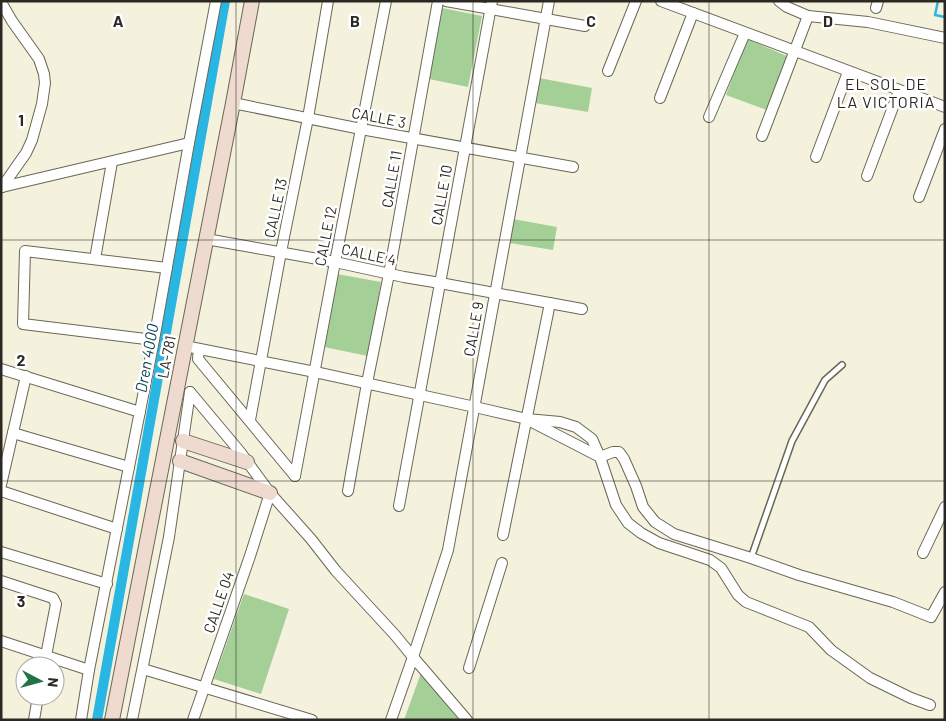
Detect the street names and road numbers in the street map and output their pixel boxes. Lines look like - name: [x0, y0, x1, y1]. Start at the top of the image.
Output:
- street label: CALLE 3: [350, 103, 408, 131]
- street label: CALLE 11: [377, 149, 405, 209]
- street label: CALLE 10: [427, 163, 455, 227]
- street label: CALLE 13: [260, 177, 290, 239]
- street label: CALLE 12: [310, 205, 340, 267]
- street label: CALLE 4: [340, 239, 398, 269]
- street label: CALLE 9: [459, 300, 487, 358]
- street label: LA-781: [153, 334, 179, 380]
- street label: CALLE 04: [199, 569, 237, 635]

